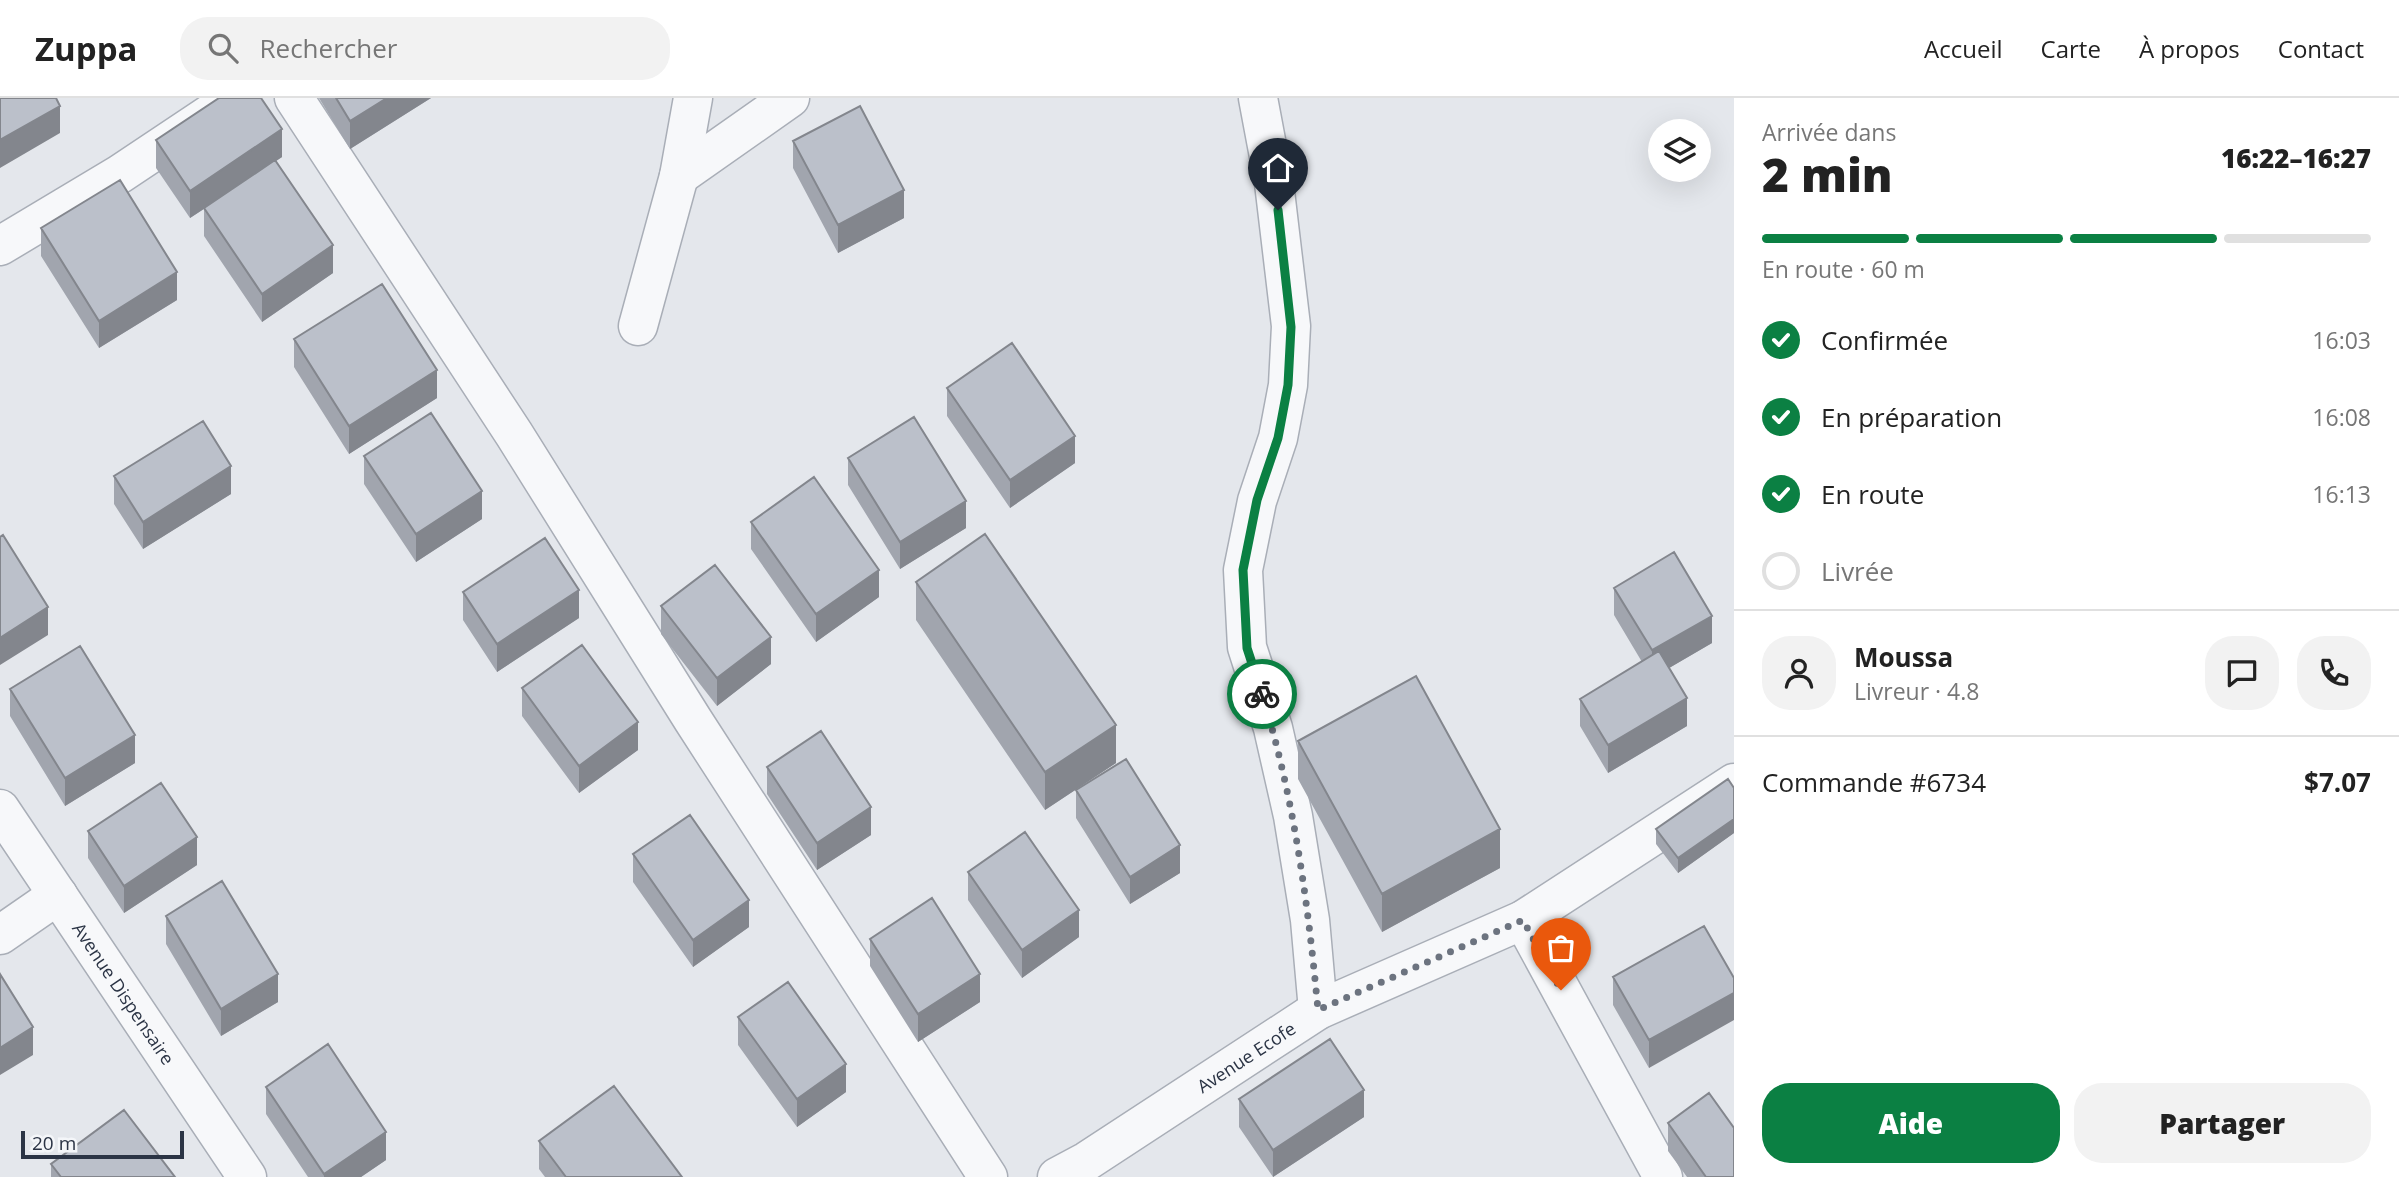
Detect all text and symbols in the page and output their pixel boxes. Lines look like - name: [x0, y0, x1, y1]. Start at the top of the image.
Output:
- search box: [180, 17, 670, 80]
- text: Zuppa: [35, 26, 138, 71]
- icon: search: [204, 29, 242, 67]
- text: Rechercher: [260, 30, 397, 66]
- text: Accueil: [1924, 32, 2003, 65]
- text: Carte: [2041, 32, 2101, 65]
- text: À propos: [2139, 32, 2240, 65]
- text: Contact: [2278, 32, 2364, 65]
- text: Arrivée dans: [1762, 116, 1896, 148]
- map controls: [1648, 119, 1711, 182]
- button: layers: [1648, 119, 1711, 182]
- pin: [1248, 138, 1308, 210]
- text: 16:22–16:27: [2221, 140, 2371, 176]
- text: 2 min: [1762, 143, 1893, 205]
- icon: home: [1259, 149, 1297, 187]
- text: En route · 60 m: [1762, 253, 1925, 285]
- icon: check: [1762, 321, 1800, 359]
- text: Confirmée: [1821, 322, 1948, 358]
- text: 16:03: [2312, 324, 2371, 356]
- icon: check: [1762, 398, 1800, 436]
- text: En préparation: [1821, 399, 2002, 435]
- text: 16:08: [2312, 401, 2371, 433]
- icon: check: [1762, 475, 1800, 513]
- text: En route: [1821, 476, 1924, 512]
- text: 16:13: [2312, 478, 2371, 510]
- text: Livrée: [1821, 553, 1894, 589]
- button: person: [1762, 636, 1836, 710]
- button: chat: [2205, 636, 2279, 710]
- button: phone: [2297, 636, 2371, 710]
- text: Moussa: [1854, 639, 1953, 675]
- courier: [1227, 659, 1297, 729]
- icon: bike: [1243, 675, 1281, 713]
- text: Livreur · 4.8: [1854, 675, 1979, 707]
- text: Commande #6734: [1762, 764, 1986, 800]
- text: $7.07: [2304, 764, 2371, 800]
- street label: Avenue Dispensaire: [67, 918, 180, 1069]
- pin: [1531, 918, 1591, 990]
- icon: bag: [1542, 929, 1580, 967]
- street label: Avenue Ecofe: [1192, 1016, 1300, 1098]
- button: Aide: [1762, 1083, 2060, 1163]
- button: Partager: [2074, 1083, 2371, 1163]
- scale bar: [21, 1128, 184, 1160]
- text: 20 m: [32, 1130, 76, 1156]

